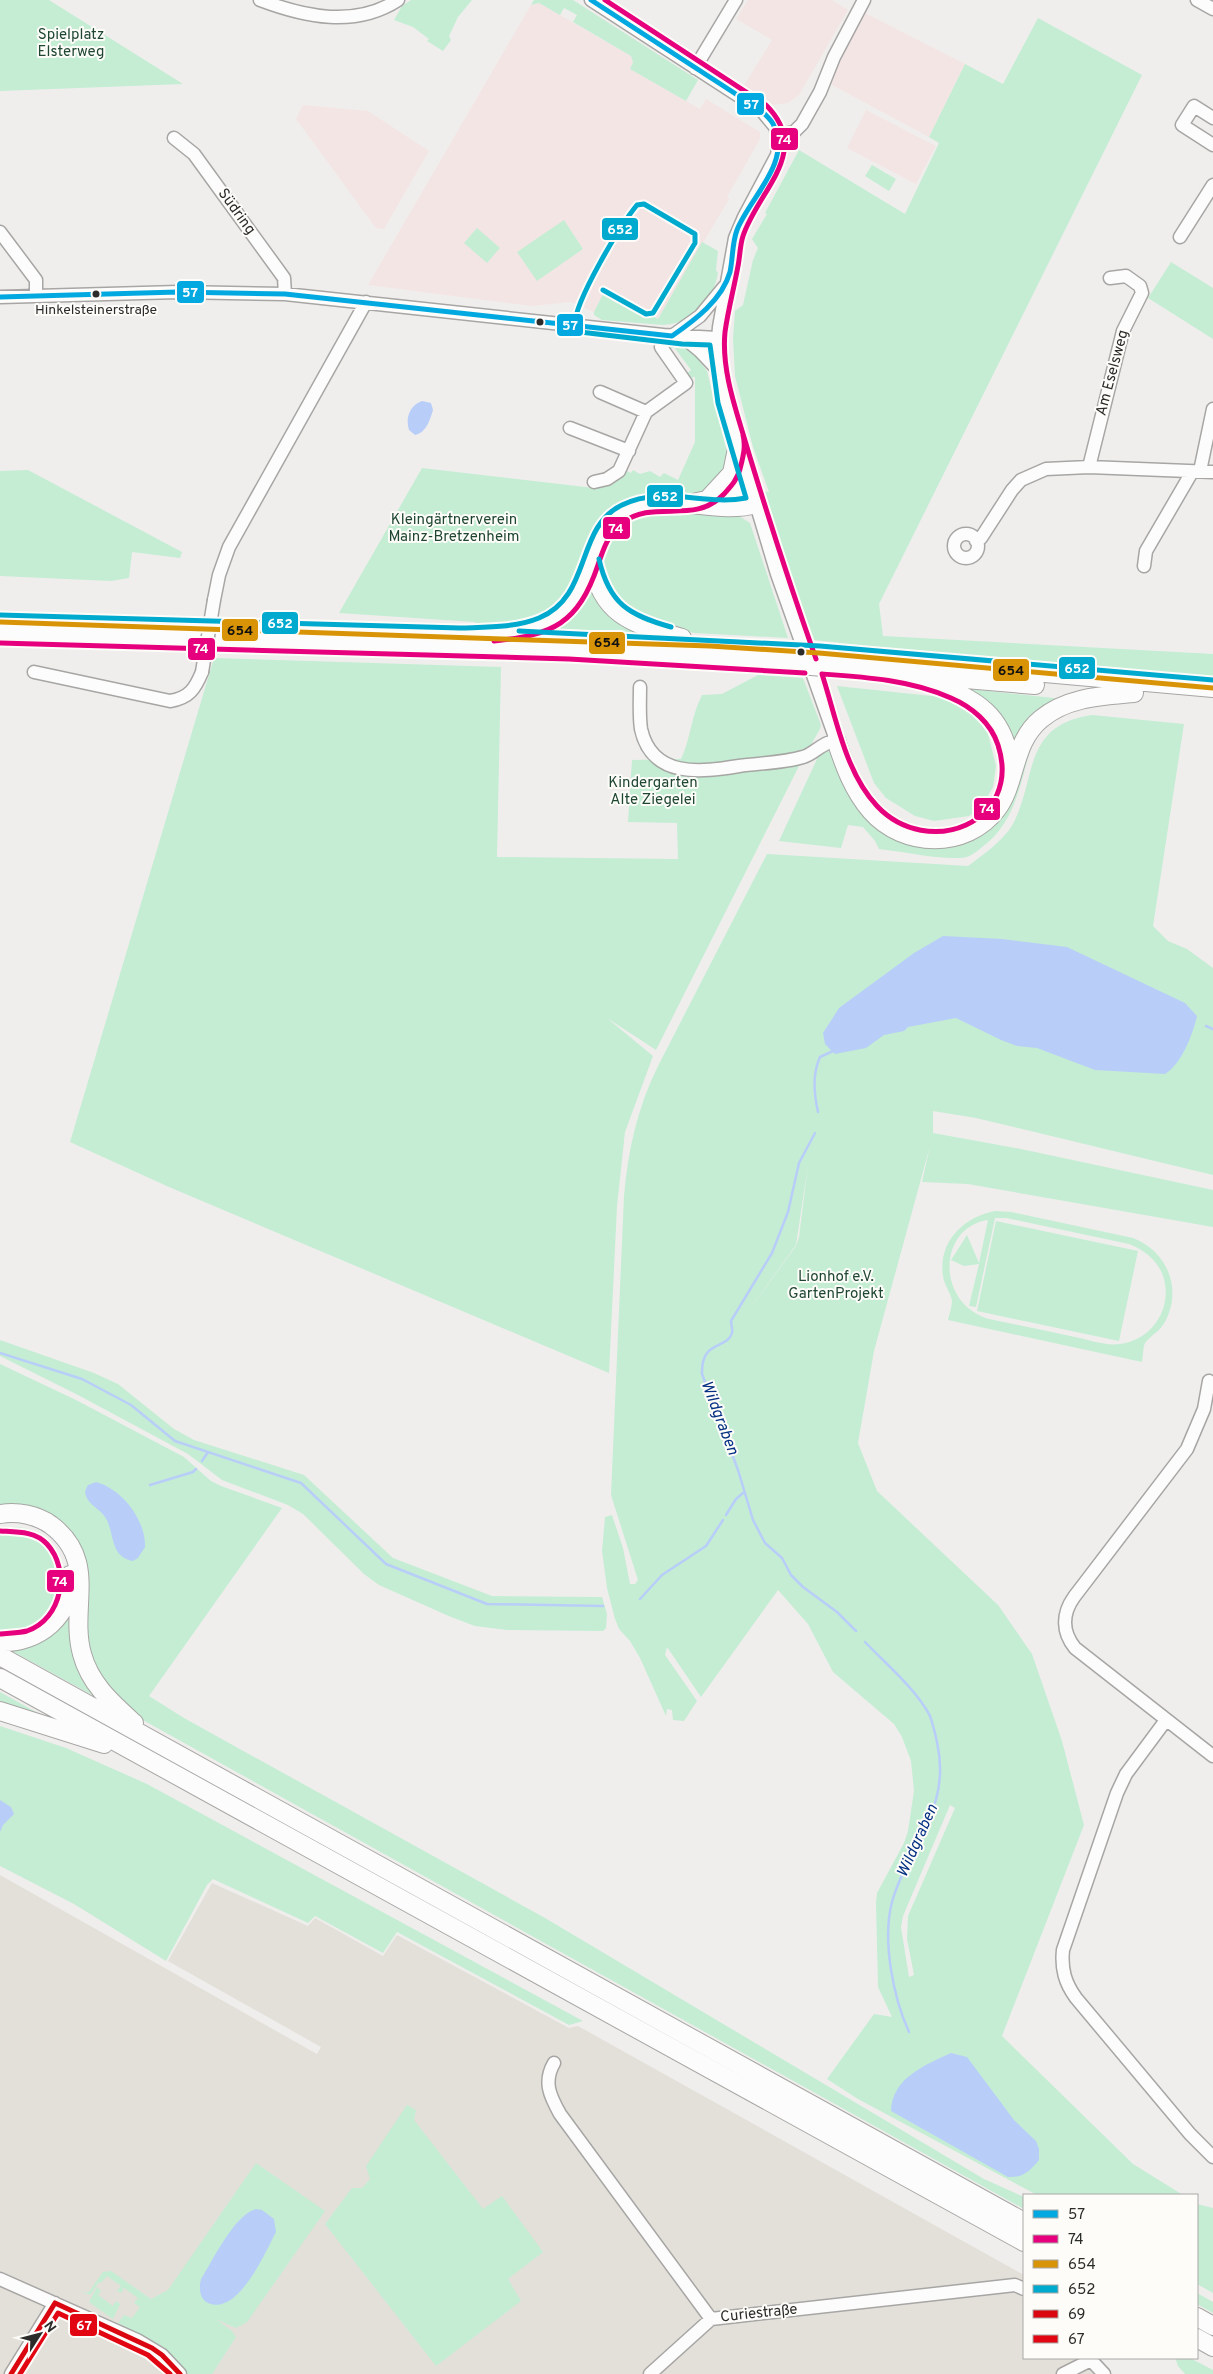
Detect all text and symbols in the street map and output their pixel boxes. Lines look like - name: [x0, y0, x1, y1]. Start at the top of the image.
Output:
- park label: Spielplatz Elsterweg: [38, 26, 104, 62]
- line badge: 57: [736, 92, 765, 116]
- text: 57: [743, 97, 759, 114]
- line badge: 74: [770, 127, 799, 151]
- text: 74: [776, 132, 792, 149]
- street label: Südring: [213, 185, 259, 239]
- line badge: 652: [601, 217, 639, 241]
- text: 652: [607, 222, 633, 239]
- line badge: 57: [176, 280, 205, 304]
- text: 57: [182, 285, 198, 302]
- marker: Hinkelsteinerstraße: [91, 289, 101, 299]
- place label: Hinkelsteinerstraße: [35, 302, 157, 319]
- line badge: 57: [556, 313, 584, 337]
- unlabelled marker: [535, 317, 545, 327]
- text: 57: [562, 318, 578, 335]
- street label: Am Eselsweg: [1092, 328, 1134, 418]
- line badge: 652: [646, 484, 684, 508]
- text: 652: [652, 489, 678, 506]
- park label: Kleingärtnerverein Mainz-Bretzenheim: [388, 511, 520, 547]
- line badge: 74: [602, 516, 631, 540]
- text: 74: [608, 521, 624, 538]
- line badge: 652: [261, 611, 299, 635]
- text: 652: [267, 616, 293, 633]
- line badge: 654: [221, 618, 259, 642]
- text: 654: [227, 623, 253, 640]
- line badge: 654: [588, 631, 626, 655]
- text: 654: [594, 635, 620, 652]
- line badge: 74: [187, 637, 216, 661]
- text: 74: [193, 641, 209, 658]
- unlabelled marker: [796, 647, 806, 657]
- line badge: 652: [1058, 656, 1096, 680]
- line badge: 654: [992, 658, 1030, 682]
- text: 652: [1064, 661, 1090, 678]
- text: 654: [998, 663, 1024, 680]
- park label: Kindergarten Alte Ziegelei: [608, 774, 698, 810]
- line badge: 74: [973, 797, 1001, 821]
- text: 74: [979, 801, 995, 818]
- park label: Lionhof e.V. GartenProjekt: [788, 1268, 884, 1304]
- water label: Wildgraben: [696, 1378, 742, 1458]
- line badge: 74: [46, 1569, 75, 1593]
- text: 74: [52, 1574, 68, 1591]
- water label: Wildgraben: [893, 1801, 943, 1881]
- legend: [1023, 2194, 1198, 2359]
- text: 57: [1068, 2206, 1085, 2225]
- text: 74: [1068, 2231, 1084, 2250]
- text: 654: [1068, 2256, 1096, 2275]
- text: 652: [1068, 2281, 1095, 2300]
- street label: Curiestraße: [719, 2301, 799, 2327]
- text: 69: [1068, 2306, 1085, 2325]
- north arrow: [15, 2309, 65, 2359]
- line badge: 67: [69, 2313, 98, 2337]
- text: N: [39, 2318, 59, 2336]
- text: 67: [76, 2318, 92, 2335]
- text: 67: [1068, 2331, 1085, 2350]

